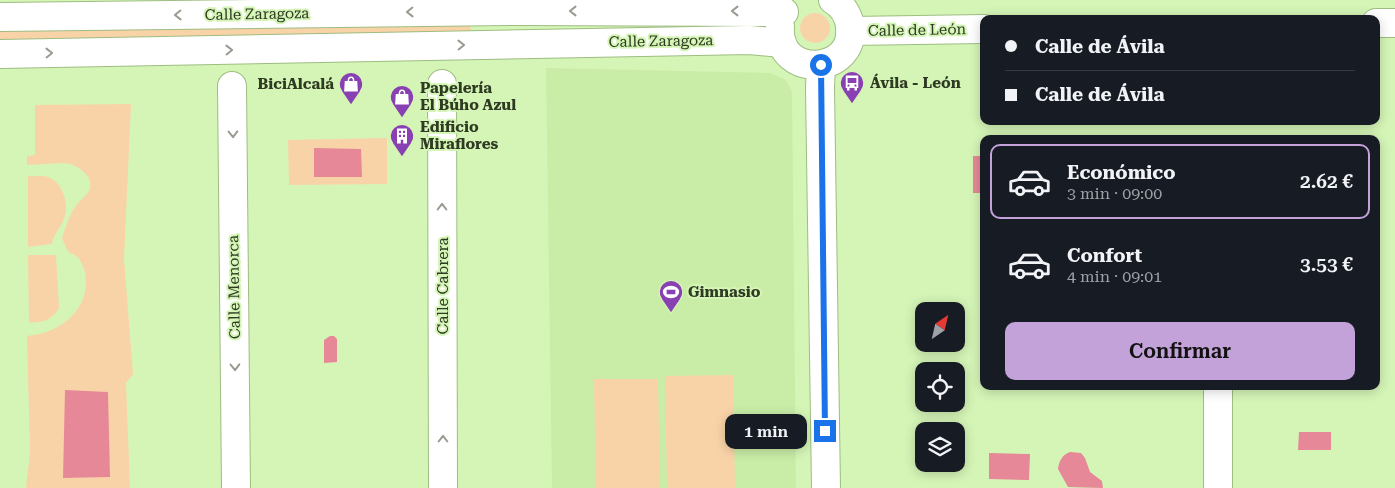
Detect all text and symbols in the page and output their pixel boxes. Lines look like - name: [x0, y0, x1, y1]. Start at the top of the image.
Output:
- street label: Calle Zaragoza: [205, 4, 309, 24]
- one-way arrow: [568, 6, 576, 16]
- one-way arrow: [731, 6, 738, 16]
- one-way arrow: [406, 7, 414, 17]
- one-way arrow: [173, 10, 181, 20]
- street label: Calle de León: [868, 20, 967, 40]
- street label: Calle Zaragoza: [609, 31, 713, 51]
- text: Calle de Ávila: [1035, 35, 1165, 58]
- one-way arrow: [458, 40, 465, 50]
- one-way arrow: [225, 45, 233, 55]
- one-way arrow: [45, 48, 53, 58]
- route start: [810, 54, 832, 76]
- bus stop icon: Ávila - León: [839, 70, 865, 104]
- shop icon: BiciAlcalá: [338, 71, 364, 105]
- place label: Ávila - León: [870, 73, 961, 92]
- place label: BiciAlcalá: [258, 75, 334, 93]
- place label: Papelería El Búho Azul: [420, 79, 516, 114]
- text: Calle de Ávila: [1035, 83, 1165, 106]
- shop icon: Papelería El Búho Azul: [389, 84, 415, 118]
- place label: Edificio Miraflores: [420, 118, 499, 153]
- building icon: Edificio Miraflores: [389, 123, 415, 157]
- one-way arrow: [228, 131, 238, 139]
- icon: car: [1007, 159, 1052, 204]
- text: Económico: [1067, 161, 1175, 184]
- text: 2.62 €: [1300, 170, 1353, 193]
- text: 3 min · 09:00: [1067, 184, 1162, 203]
- one-way arrow: [437, 203, 447, 210]
- street label: Calle Menorca: [224, 235, 244, 339]
- street label: Calle Cabrera: [434, 237, 452, 335]
- icon: car: [1007, 242, 1052, 287]
- text: Confort: [1067, 244, 1142, 267]
- text: 3.53 €: [1300, 253, 1353, 276]
- text: 4 min · 09:01: [1067, 267, 1162, 286]
- sports icon: Gimnasio: [658, 279, 684, 313]
- place label: Gimnasio: [688, 283, 761, 301]
- north arrow: [915, 302, 965, 352]
- map controls: [915, 302, 965, 472]
- button: Confirmar: [1005, 322, 1355, 380]
- button: locate: [915, 362, 965, 412]
- one-way arrow: [230, 364, 240, 371]
- callout: 1 min: [725, 414, 808, 448]
- route end: [814, 420, 836, 442]
- text: 1 min: [744, 422, 788, 441]
- button: layers: [915, 422, 965, 472]
- one-way arrow: [438, 435, 448, 443]

